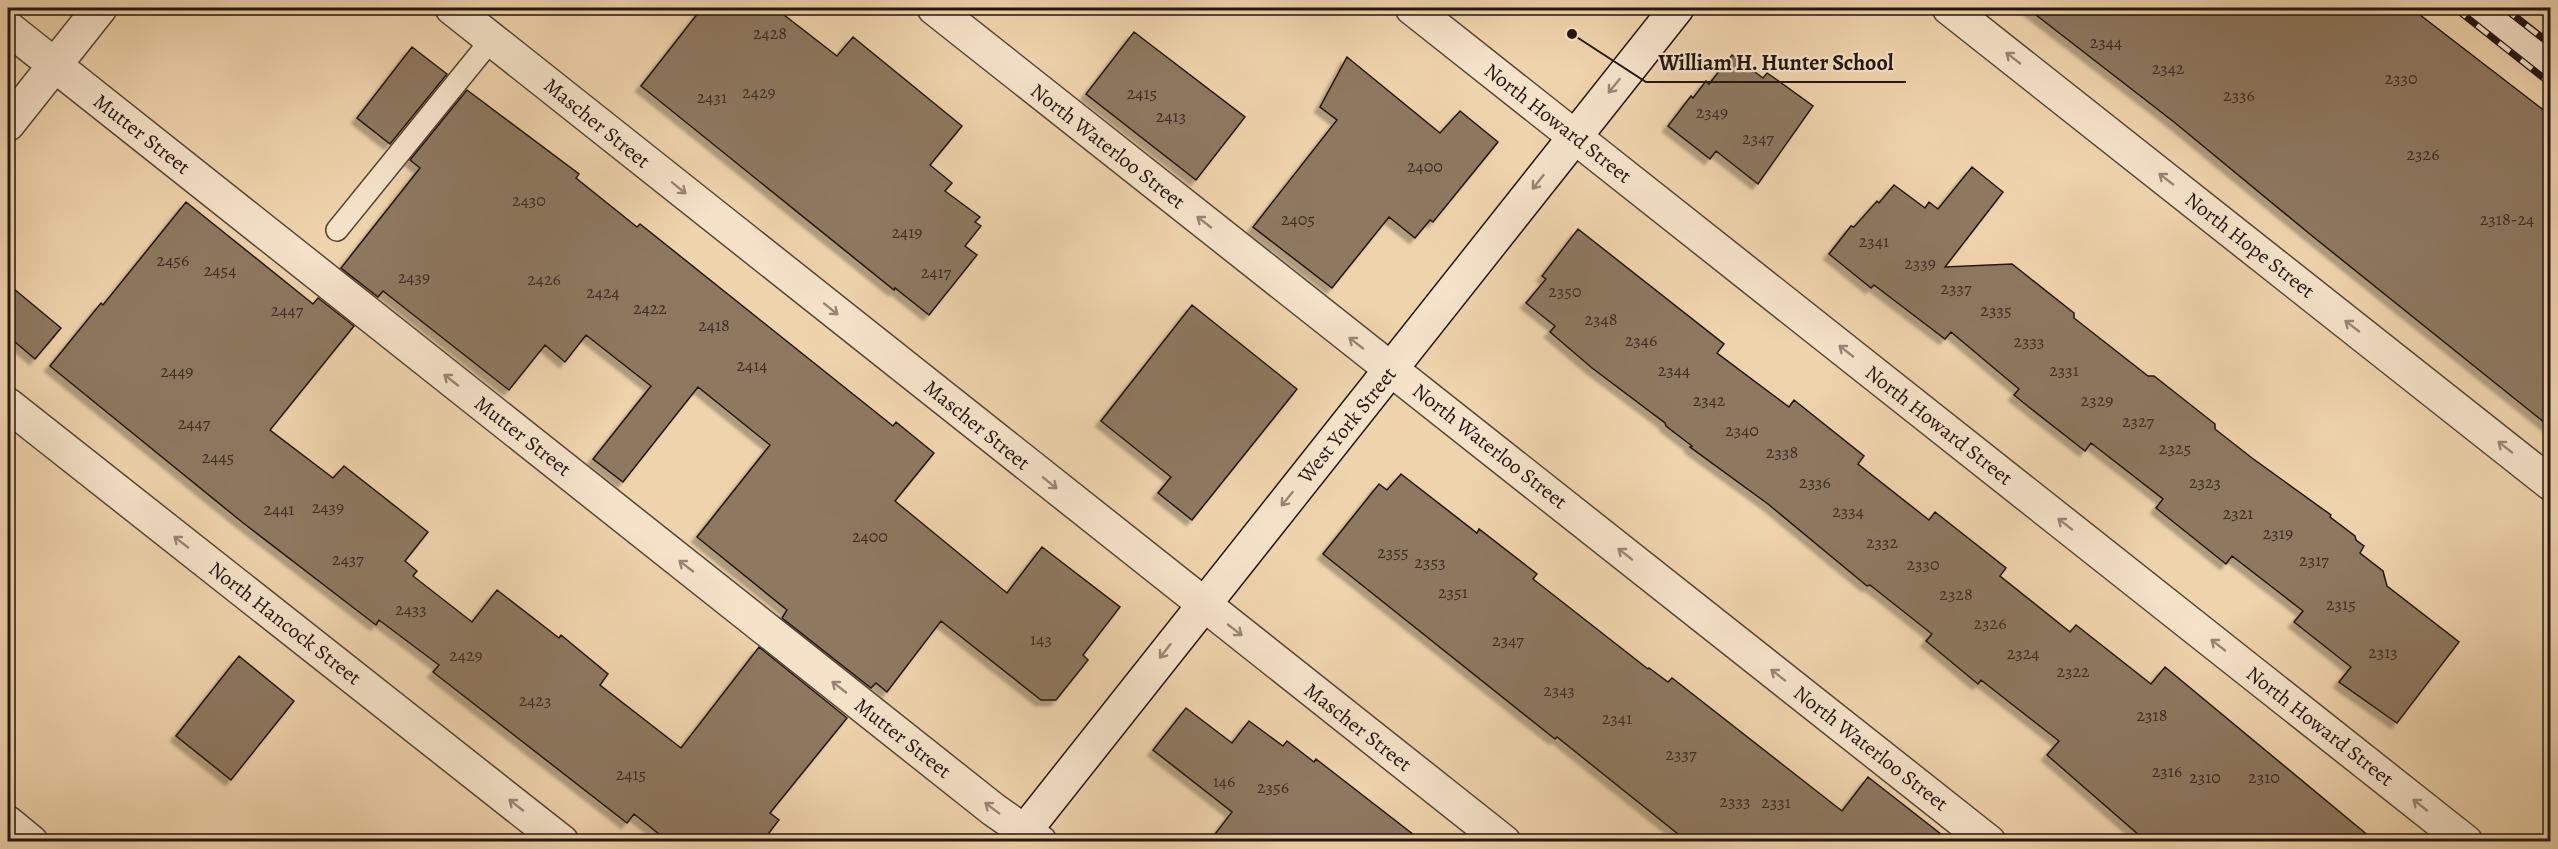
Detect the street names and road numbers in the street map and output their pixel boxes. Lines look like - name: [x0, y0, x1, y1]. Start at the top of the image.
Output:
- street label: North Howard Street: [1478, 57, 1638, 190]
- street label: Mascher Street: [538, 71, 656, 175]
- street label: North Waterloo Street: [1025, 77, 1191, 215]
- street label: Mutter Street: [88, 87, 196, 181]
- street label: North Hope Street: [2179, 185, 2321, 305]
- street label: North Howard Street: [1859, 359, 2019, 492]
- street label: West York Street: [1291, 361, 1403, 490]
- street label: Mascher Street: [918, 373, 1036, 477]
- street label: North Waterloo Street: [1407, 377, 1573, 515]
- street label: Mutter Street: [469, 389, 577, 483]
- street label: North Hancock Street: [203, 555, 367, 691]
- street label: North Howard Street: [2240, 660, 2400, 793]
- street label: Mascher Street: [1298, 676, 1418, 778]
- street label: North Waterloo Street: [1788, 679, 1954, 817]
- street label: Mutter Street: [849, 691, 957, 785]

